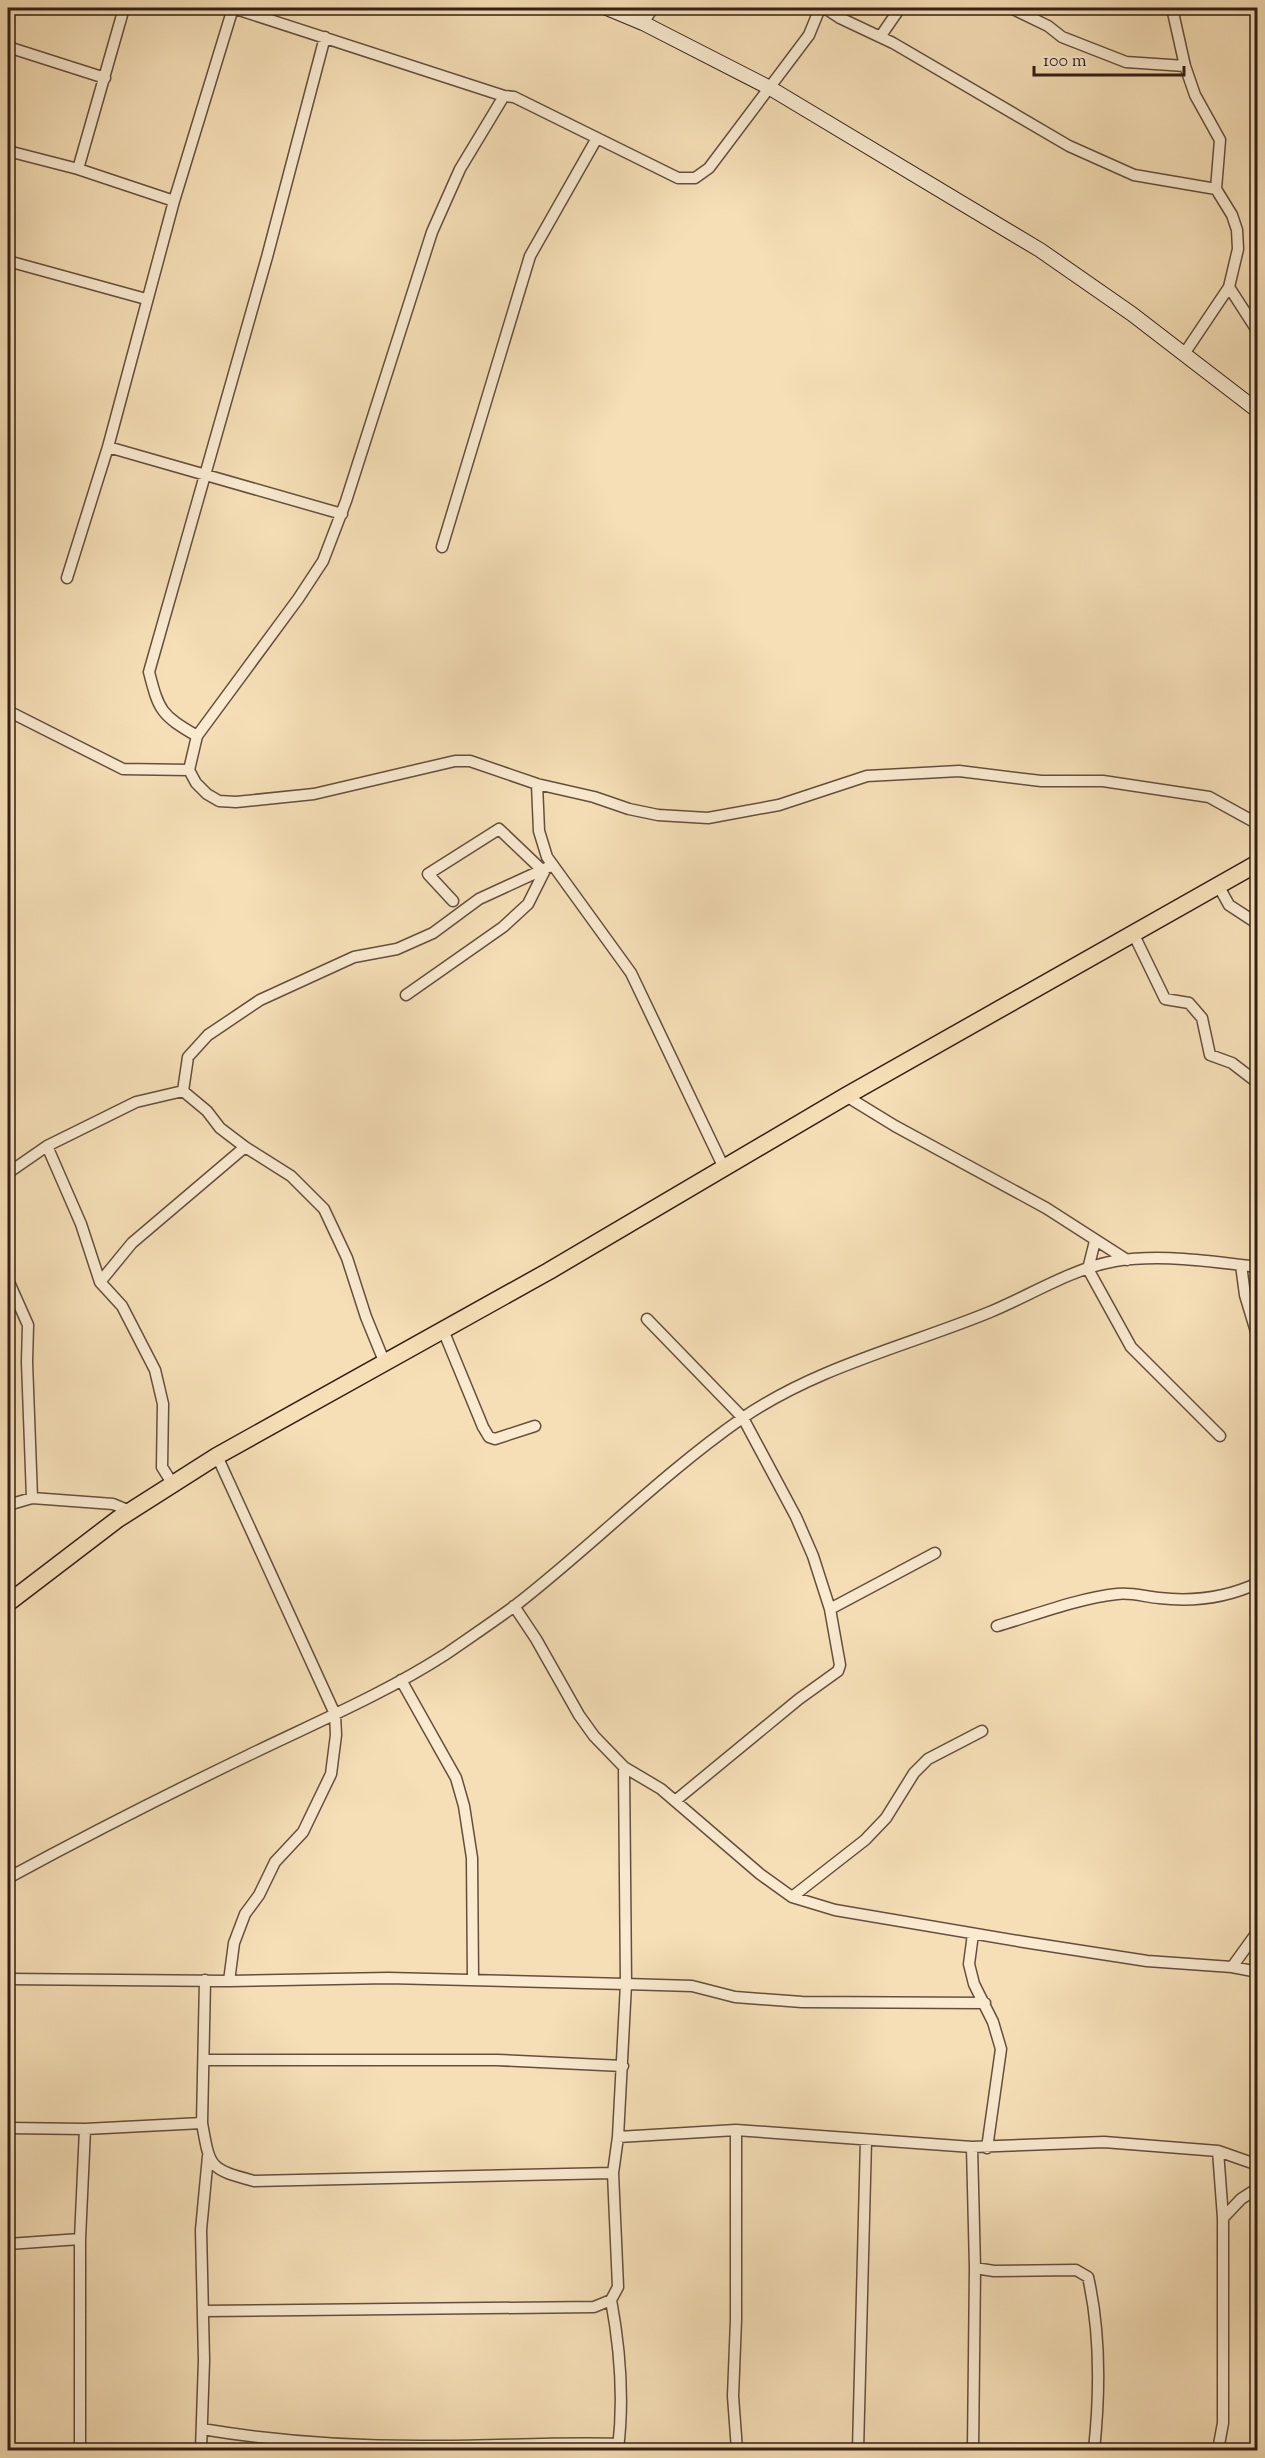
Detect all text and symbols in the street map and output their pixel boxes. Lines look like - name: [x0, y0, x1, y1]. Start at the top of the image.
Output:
- scale bar: [1034, 39, 1184, 77]
- text: 100 m: [1043, 49, 1087, 75]

